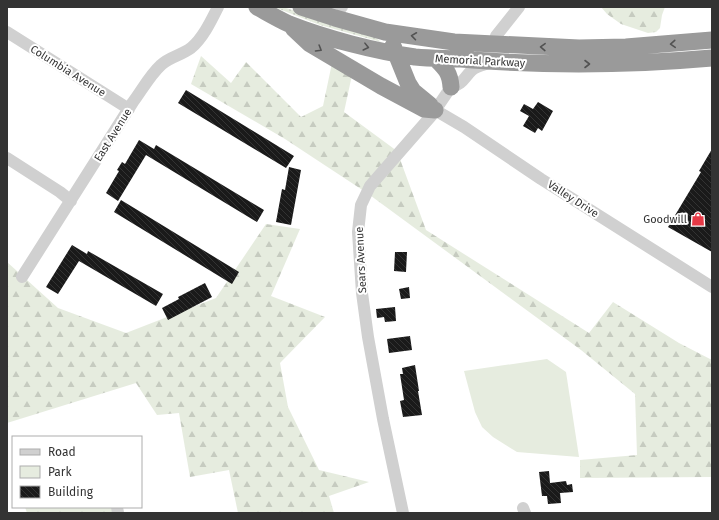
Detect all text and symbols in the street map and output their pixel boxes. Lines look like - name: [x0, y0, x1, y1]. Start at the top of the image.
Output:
- one-way arrow: [411, 32, 417, 41]
- one-way arrow: [670, 39, 676, 48]
- one-way arrow: [540, 42, 546, 51]
- street label: Columbia Avenue: [28, 43, 108, 99]
- one-way arrow: [363, 43, 370, 51]
- one-way arrow: [315, 44, 322, 52]
- street label: Memorial Parkway: [435, 52, 526, 70]
- one-way arrow: [584, 60, 590, 68]
- street label: East Avenue: [92, 106, 134, 164]
- street label: Valley Drive: [545, 178, 601, 220]
- shop icon: Goodwill: [690, 211, 706, 227]
- place label: Goodwill: [643, 213, 687, 226]
- street label: Sears Avenue: [353, 226, 369, 294]
- legend: [12, 436, 142, 508]
- text: Road: [48, 445, 76, 459]
- text: Park: [48, 465, 72, 479]
- text: Building: [48, 485, 94, 499]

